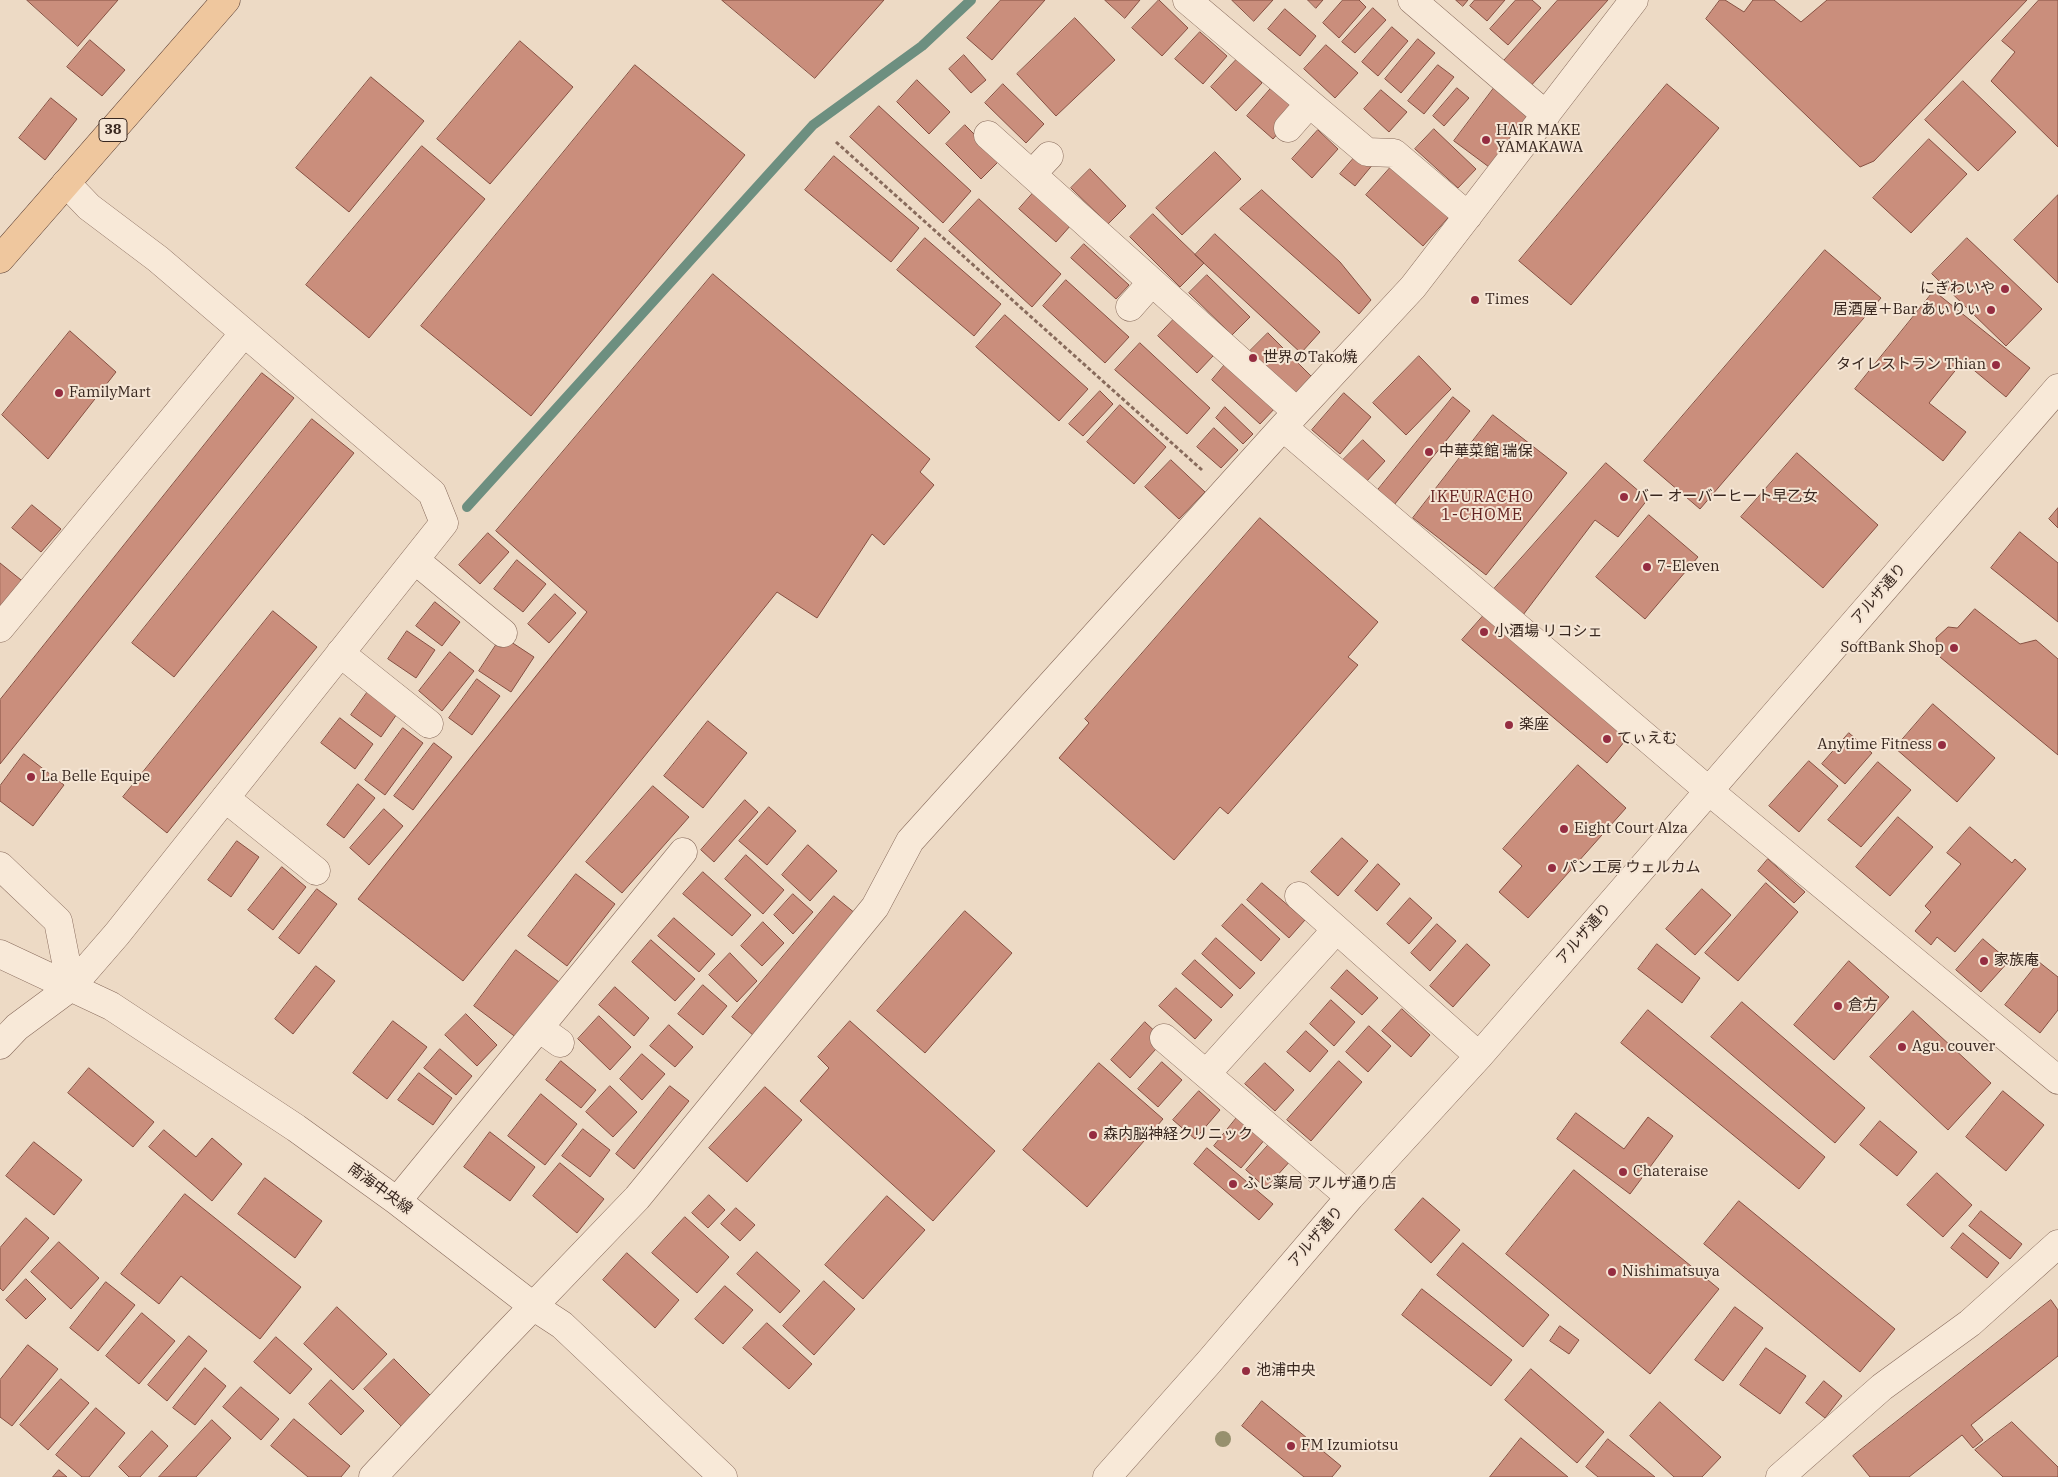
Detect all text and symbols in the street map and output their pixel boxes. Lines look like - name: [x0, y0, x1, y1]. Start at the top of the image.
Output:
- road number: 38: [99, 118, 127, 142]
- place label: HAIR MAKE YAMAKAWA: [1496, 122, 1583, 157]
- marker: HAIR MAKE YAMAKAWA: [1480, 134, 1492, 146]
- place label: にぎわいや: [1920, 280, 1995, 298]
- marker: にぎわいや: [1999, 283, 2011, 295]
- place label: Times: [1485, 291, 1529, 309]
- marker: Times: [1469, 294, 1481, 306]
- place label: 居酒屋＋Bar あぃりぃ: [1833, 301, 1981, 319]
- marker: 居酒屋＋Bar あぃりぃ: [1985, 304, 1997, 316]
- place label: 世界のTako焼: [1263, 349, 1357, 367]
- marker: 世界のTako焼: [1247, 352, 1259, 364]
- place label: タイレストラン Thian: [1836, 356, 1986, 374]
- marker: タイレストラン Thian: [1990, 359, 2002, 371]
- place label: FamilyMart: [69, 384, 151, 402]
- marker: FamilyMart: [53, 387, 65, 399]
- place label: 中華菜館 瑞保: [1439, 443, 1532, 461]
- marker: 中華菜館 瑞保: [1423, 446, 1435, 458]
- district label: IKEURACHO 1-CHOME: [1429, 487, 1535, 525]
- place label: バー オーバーヒート早乙女: [1634, 488, 1817, 506]
- marker: バー オーバーヒート早乙女: [1618, 491, 1630, 503]
- place label: 7-Eleven: [1657, 558, 1720, 576]
- street label: アルザ通り: [1848, 560, 1910, 628]
- marker: 7-Eleven: [1641, 561, 1653, 573]
- place label: 小酒場 リコシェ: [1494, 623, 1602, 641]
- marker: 小酒場 リコシェ: [1478, 626, 1490, 638]
- place label: SoftBank Shop: [1840, 639, 1944, 657]
- marker: SoftBank Shop: [1948, 642, 1960, 654]
- place label: 楽座: [1519, 716, 1549, 734]
- marker: 楽座: [1503, 719, 1515, 731]
- place label: てぃえむ: [1617, 730, 1677, 748]
- marker: てぃえむ: [1601, 733, 1613, 745]
- place label: Anytime Fitness: [1817, 736, 1932, 754]
- marker: Anytime Fitness: [1936, 739, 1948, 751]
- place label: La Belle Equipe: [41, 768, 150, 786]
- marker: La Belle Equipe: [25, 771, 37, 783]
- place label: Eight Court Alza: [1574, 820, 1688, 838]
- marker: Eight Court Alza: [1558, 823, 1570, 835]
- place label: パン工房 ウェルカム: [1562, 859, 1700, 877]
- marker: パン工房 ウェルカム: [1546, 862, 1558, 874]
- street label: アルザ通り: [1553, 900, 1615, 968]
- place label: 家族庵: [1994, 952, 2039, 970]
- marker: 家族庵: [1978, 955, 1990, 967]
- place label: 倉方: [1848, 997, 1878, 1015]
- marker: 倉方: [1832, 1000, 1844, 1012]
- place label: Agu. couver: [1912, 1038, 1995, 1056]
- marker: Agu. couver: [1896, 1041, 1908, 1053]
- place label: 森内脳神経クリニック: [1103, 1126, 1253, 1144]
- marker: 森内脳神経クリニック: [1087, 1129, 1099, 1141]
- street label: 南海中央線: [344, 1160, 416, 1218]
- place label: Chateraise: [1633, 1163, 1708, 1181]
- marker: Chateraise: [1617, 1166, 1629, 1178]
- place label: ふじ薬局 アルザ通り店: [1243, 1175, 1396, 1193]
- marker: ふじ薬局 アルザ通り店: [1227, 1178, 1239, 1190]
- street label: アルザ通り: [1285, 1203, 1347, 1271]
- place label: Nishimatsuya: [1622, 1263, 1720, 1281]
- marker: Nishimatsuya: [1606, 1266, 1618, 1278]
- place label: 池浦中央: [1256, 1362, 1316, 1380]
- marker: 池浦中央: [1240, 1365, 1252, 1377]
- place label: FM Izumiotsu: [1301, 1437, 1398, 1455]
- marker: FM Izumiotsu: [1285, 1440, 1297, 1452]

